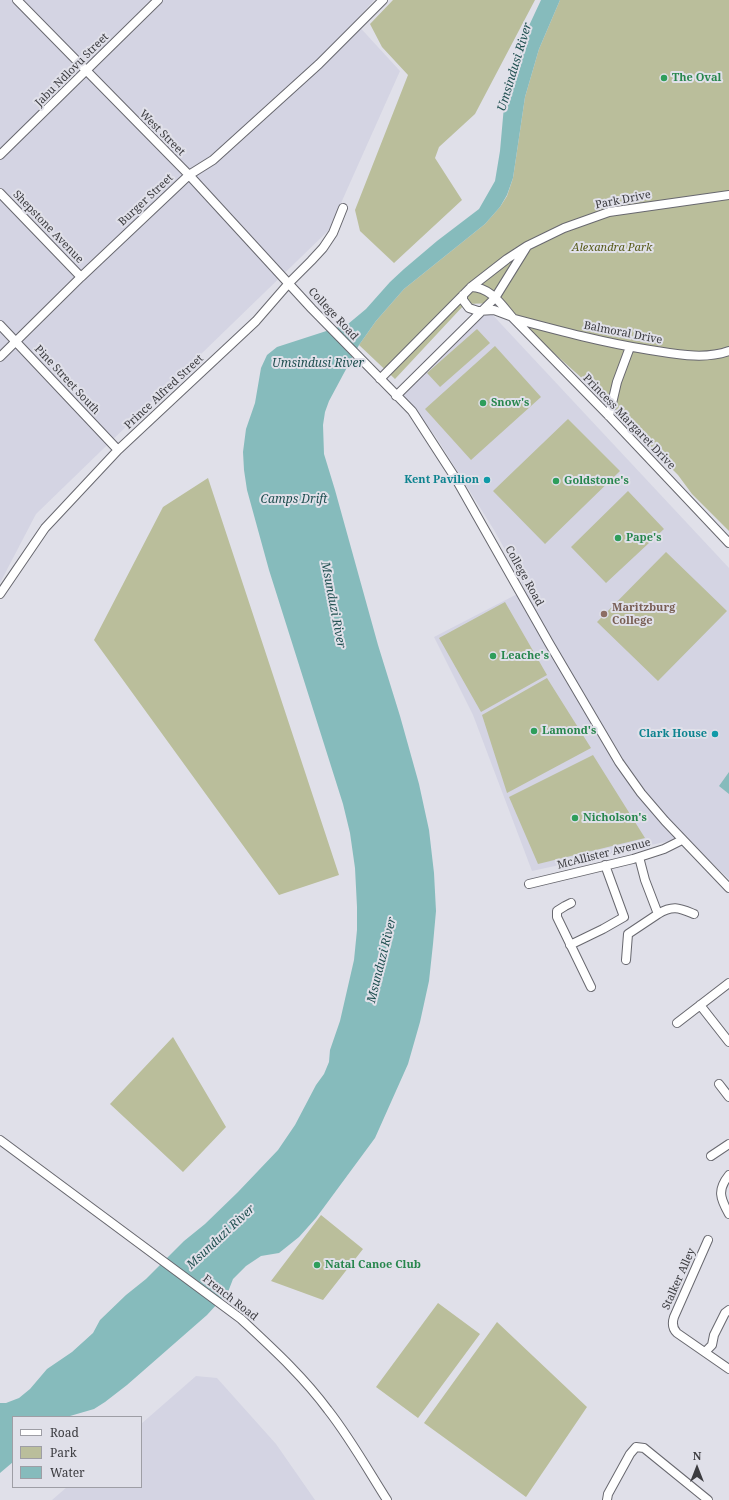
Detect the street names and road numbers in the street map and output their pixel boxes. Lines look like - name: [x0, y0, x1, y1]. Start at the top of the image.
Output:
- street label: Jabu Ndlovu Street: [33, 31, 111, 109]
- street label: West Street: [136, 107, 188, 159]
- street label: Burger Street: [116, 171, 176, 229]
- street label: Shepstone Avenue: [10, 188, 86, 266]
- street label: Park Drive: [594, 188, 652, 212]
- street label: College Road: [305, 285, 361, 343]
- street label: Balmoral Drive: [583, 319, 663, 347]
- street label: Pine Street South: [32, 343, 102, 417]
- street label: Prince Alfred Street: [122, 352, 206, 432]
- street label: Princess Margaret Drive: [580, 372, 678, 472]
- street label: College Road: [502, 544, 546, 608]
- street label: McAllister Avenue: [556, 836, 652, 872]
- street label: Stalker Alley: [659, 1246, 699, 1312]
- street label: French Road: [200, 1272, 260, 1324]

